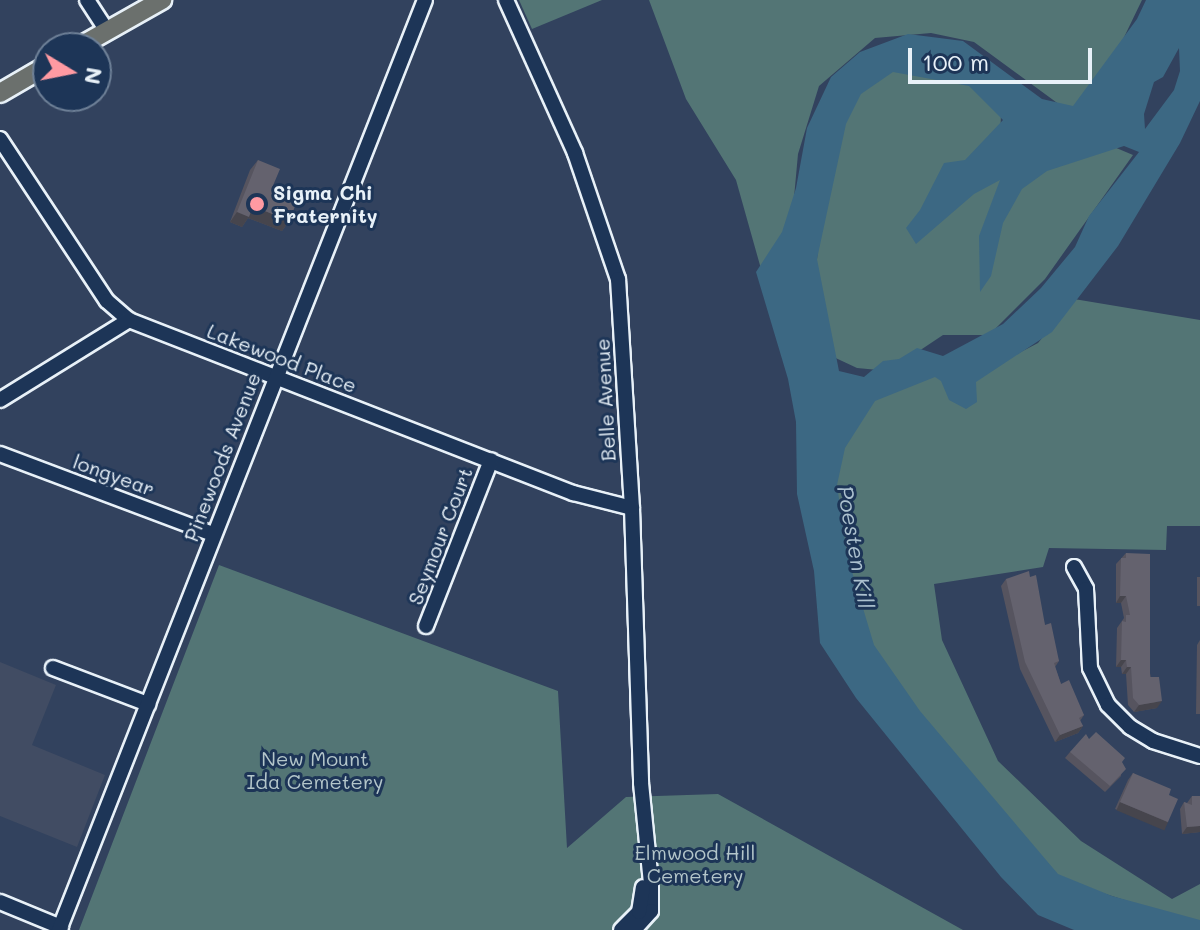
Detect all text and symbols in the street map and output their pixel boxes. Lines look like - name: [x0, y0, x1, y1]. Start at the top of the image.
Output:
- north arrow: [32, 32, 112, 112]
- scale bar: [912, 32, 1096, 82]
- text: 100 m: [922, 46, 989, 77]
- text: N: [78, 65, 110, 87]
- place label: Sigma Chi Fraternity: [273, 180, 378, 227]
- marker: Sigma Chi Fraternity: [248, 195, 266, 213]
- street label: Lakewood Place: [204, 318, 360, 398]
- street label: Belle Avenue: [590, 338, 620, 462]
- street label: Pinewoods Avenue: [179, 369, 265, 545]
- street label: longyear: [70, 449, 158, 501]
- street label: Seymour Court: [403, 464, 477, 608]
- water label: Poesten Kill: [832, 483, 880, 611]
- park label: New Mount Ida Cemetery: [247, 747, 383, 794]
- park label: Elmwood Hill Cemetery: [634, 840, 756, 887]

